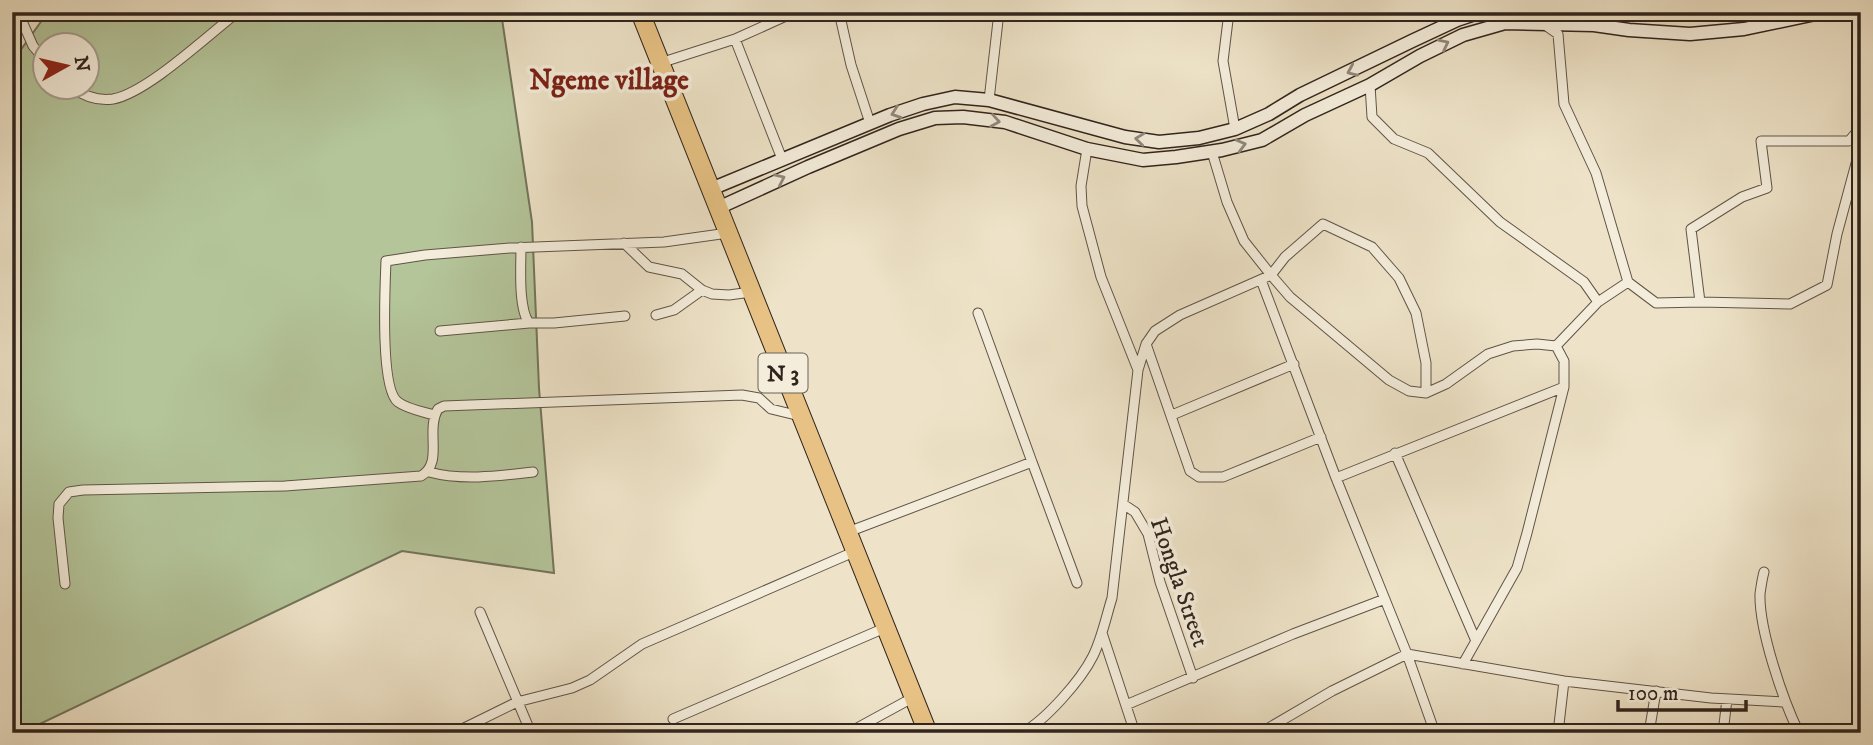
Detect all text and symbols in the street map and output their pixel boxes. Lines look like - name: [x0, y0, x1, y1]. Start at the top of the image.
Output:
- north arrow: [32, 32, 102, 102]
- one-way arrow: [1437, 39, 1449, 53]
- text: N: [69, 55, 94, 74]
- one-way arrow: [1347, 62, 1359, 76]
- district label: Ngeme village: [529, 63, 689, 98]
- one-way arrow: [890, 105, 902, 119]
- one-way arrow: [990, 113, 1001, 128]
- one-way arrow: [1134, 132, 1146, 147]
- one-way arrow: [1235, 139, 1247, 154]
- one-way arrow: [773, 173, 785, 187]
- road number: N 3: [758, 354, 808, 392]
- street label: Hongla Street: [1143, 514, 1215, 651]
- scale bar: [1618, 668, 1745, 712]
- text: 100 m: [1628, 681, 1679, 707]

